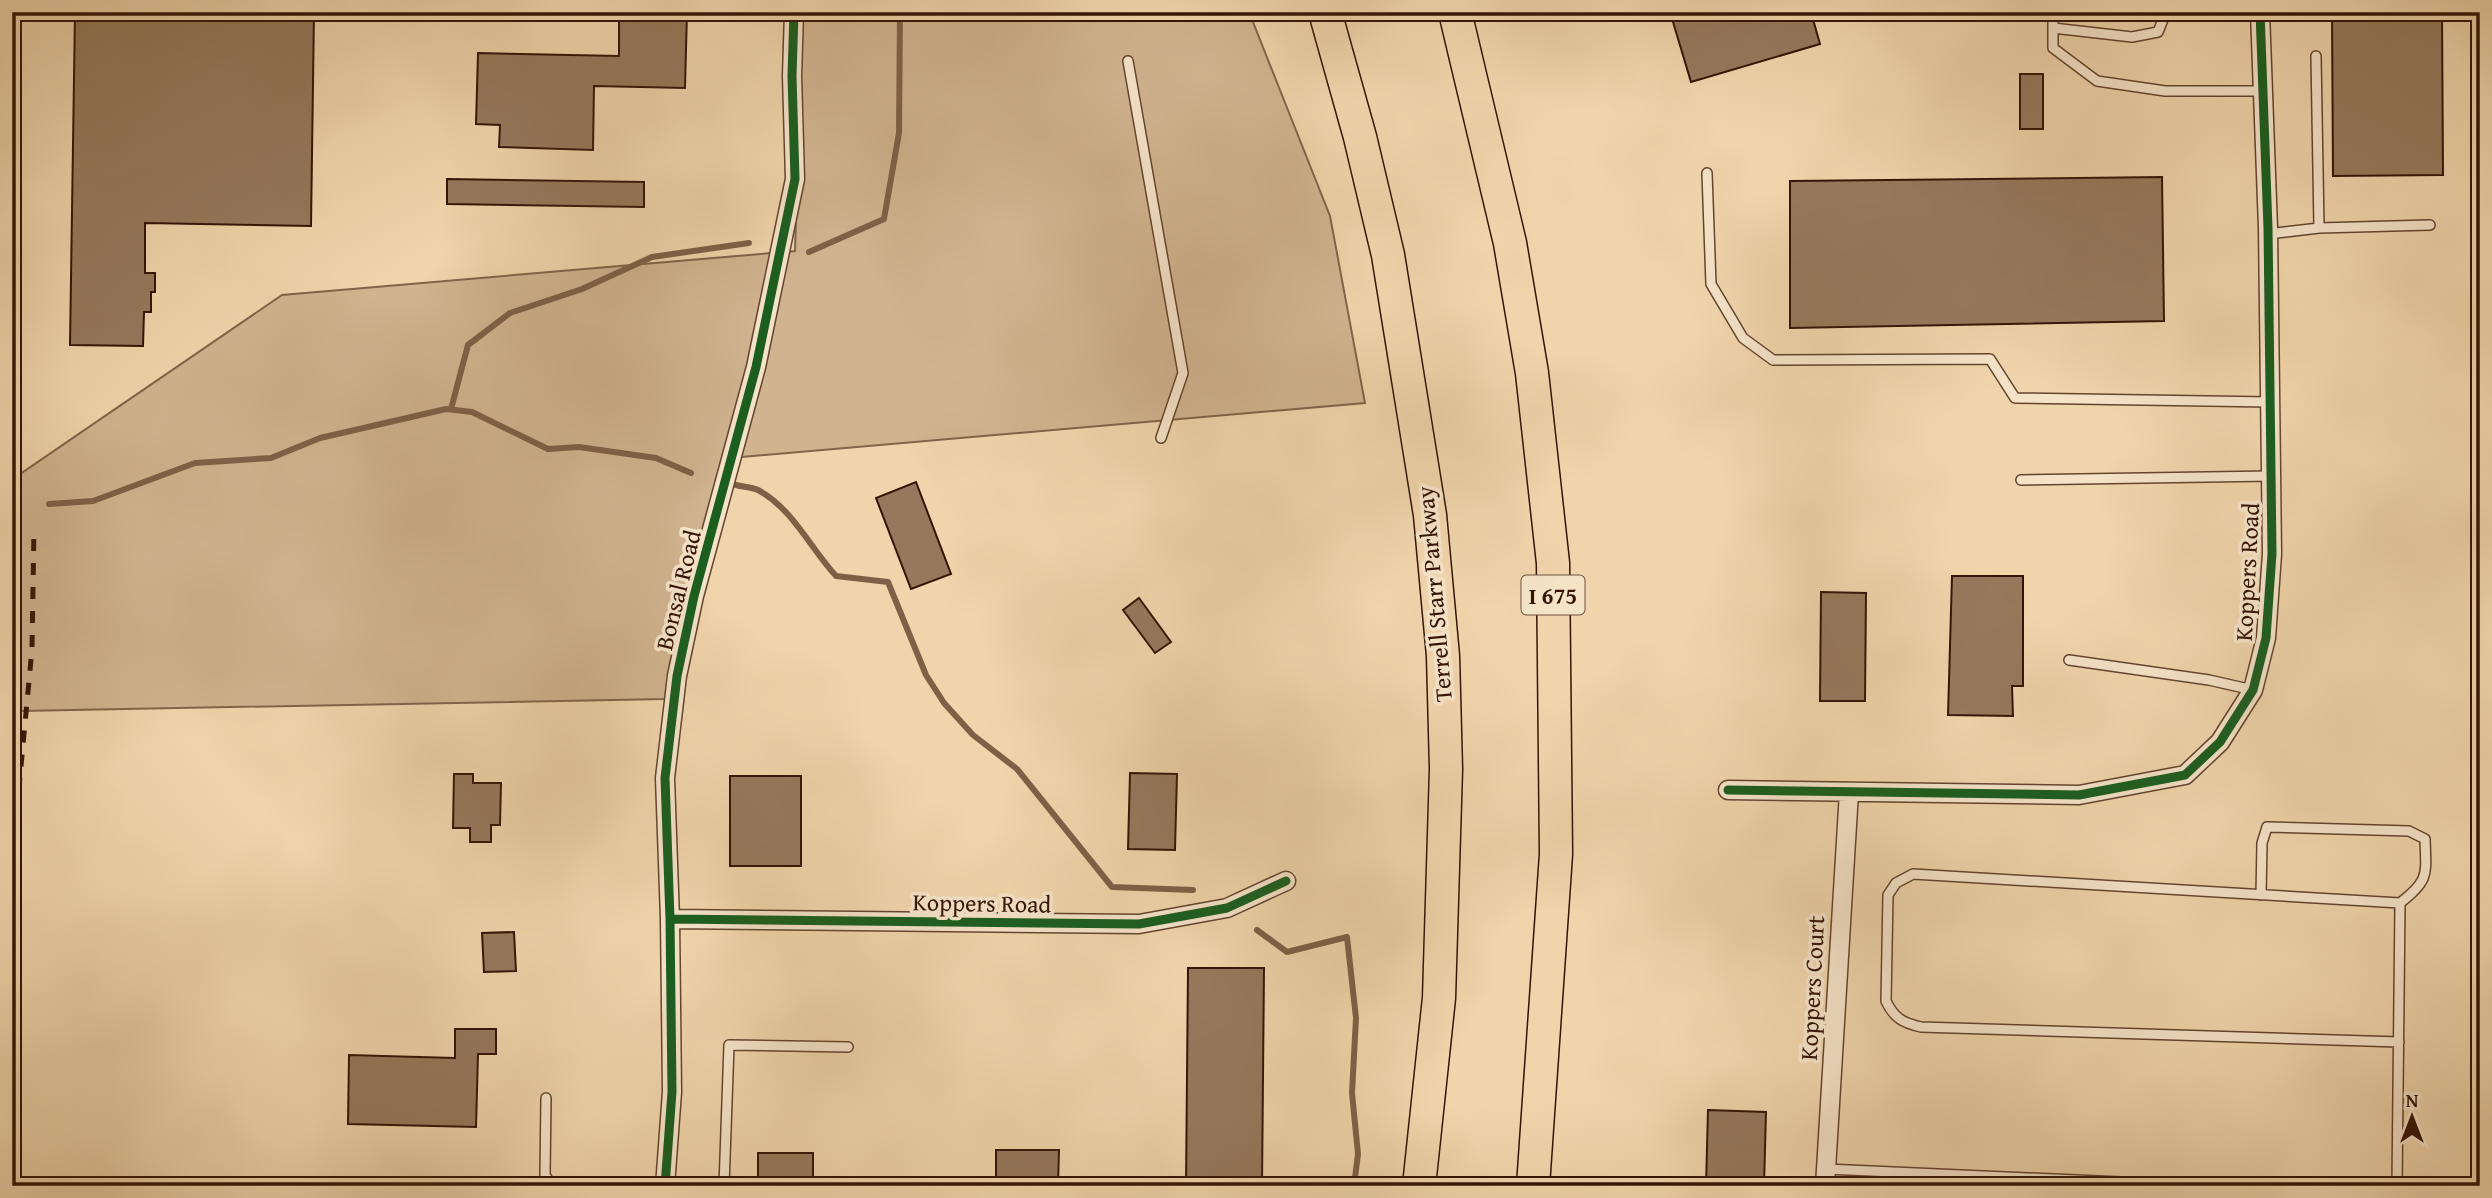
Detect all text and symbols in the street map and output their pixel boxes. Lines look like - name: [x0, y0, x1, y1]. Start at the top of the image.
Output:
- street label: Terrell Starr Parkway: [1407, 485, 1461, 703]
- street label: Koppers Road: [2226, 502, 2268, 642]
- street label: Bonsal Road: [646, 526, 710, 654]
- road number: I 675: [1522, 576, 1584, 614]
- street label: Koppers Road: [912, 884, 1052, 922]
- street label: Koppers Court: [1791, 914, 1833, 1061]
- north arrow: [2376, 1082, 2446, 1152]
- text: N: [2406, 1086, 2419, 1114]

